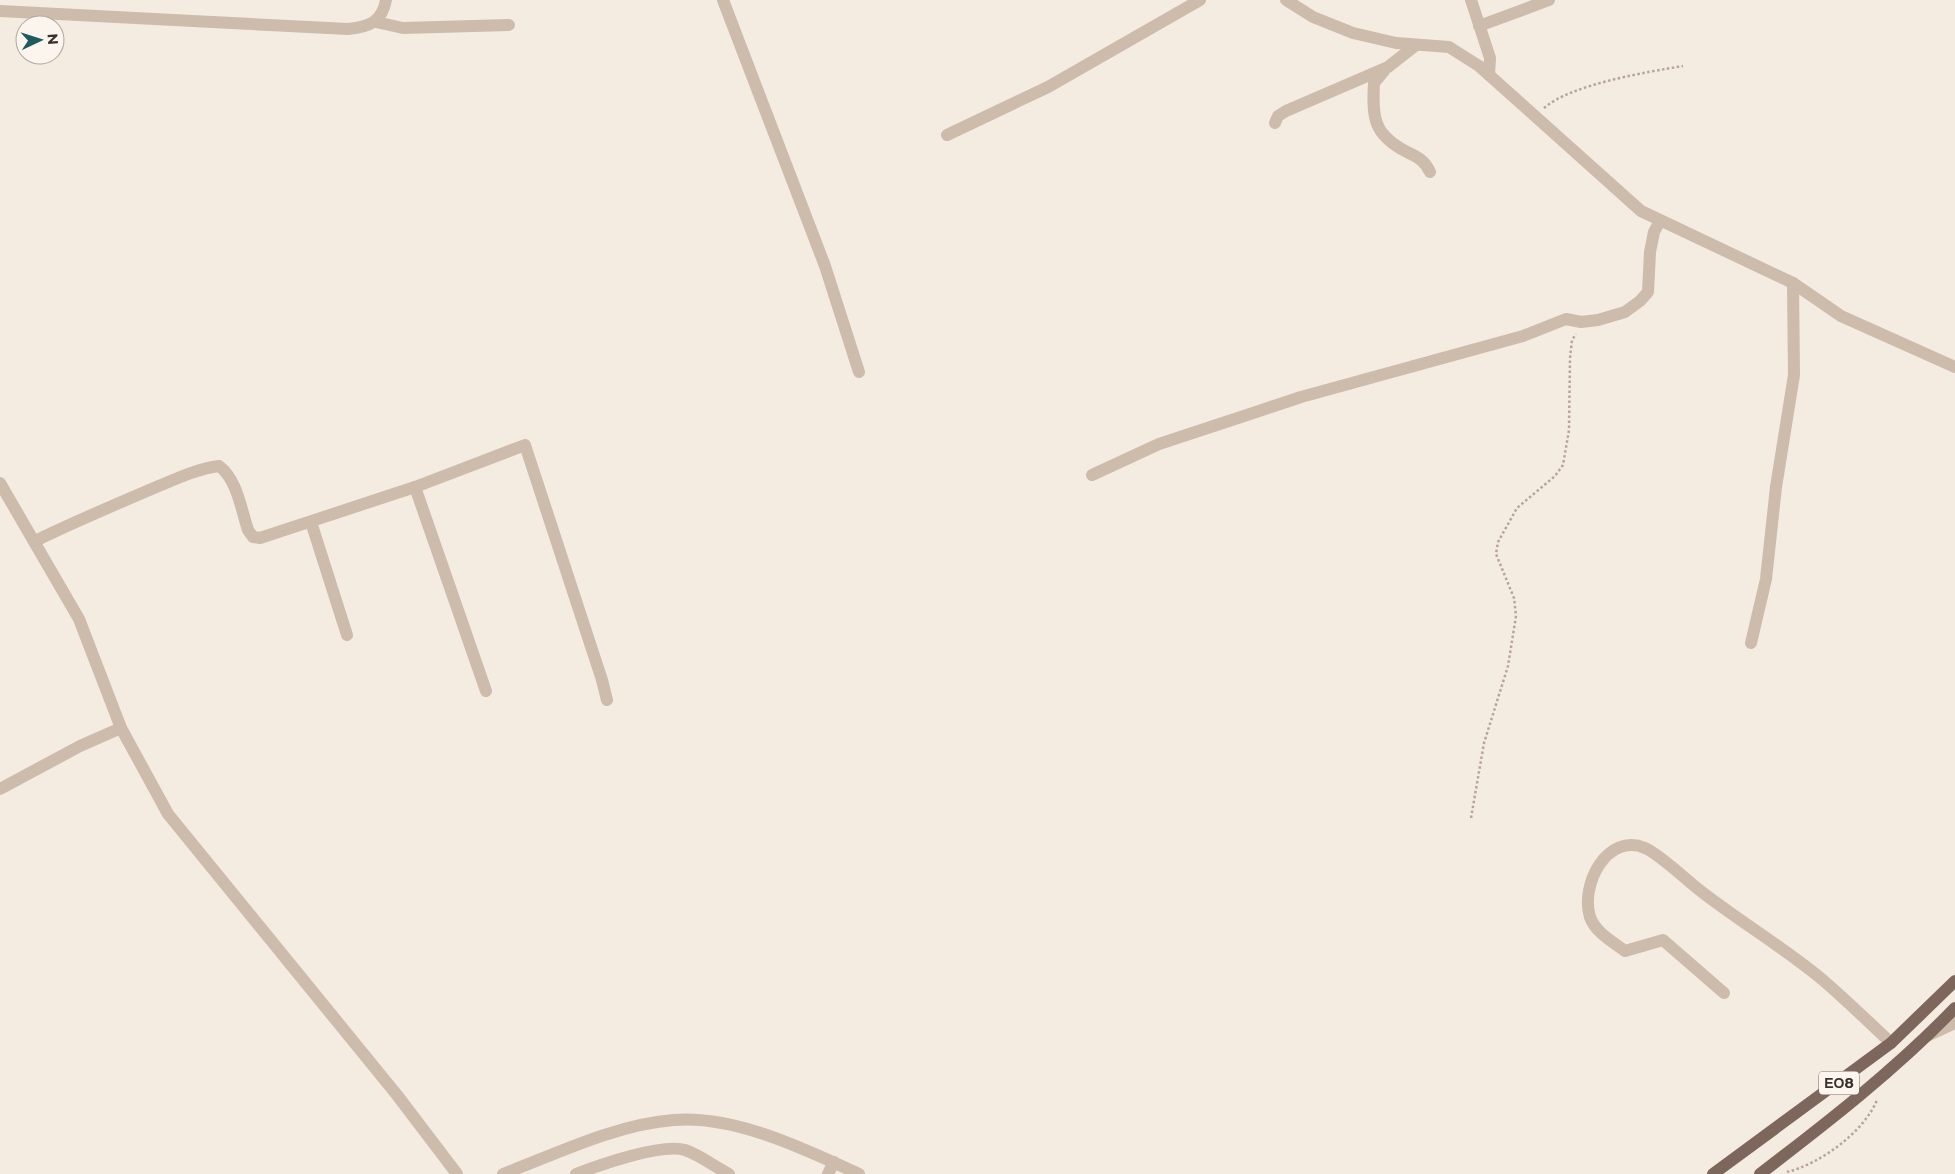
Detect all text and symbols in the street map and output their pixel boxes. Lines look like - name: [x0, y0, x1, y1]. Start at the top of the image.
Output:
- north arrow: [15, 15, 65, 65]
- text: N: [44, 33, 62, 45]
- road number: ΕΟ8: [1819, 1072, 1859, 1094]

